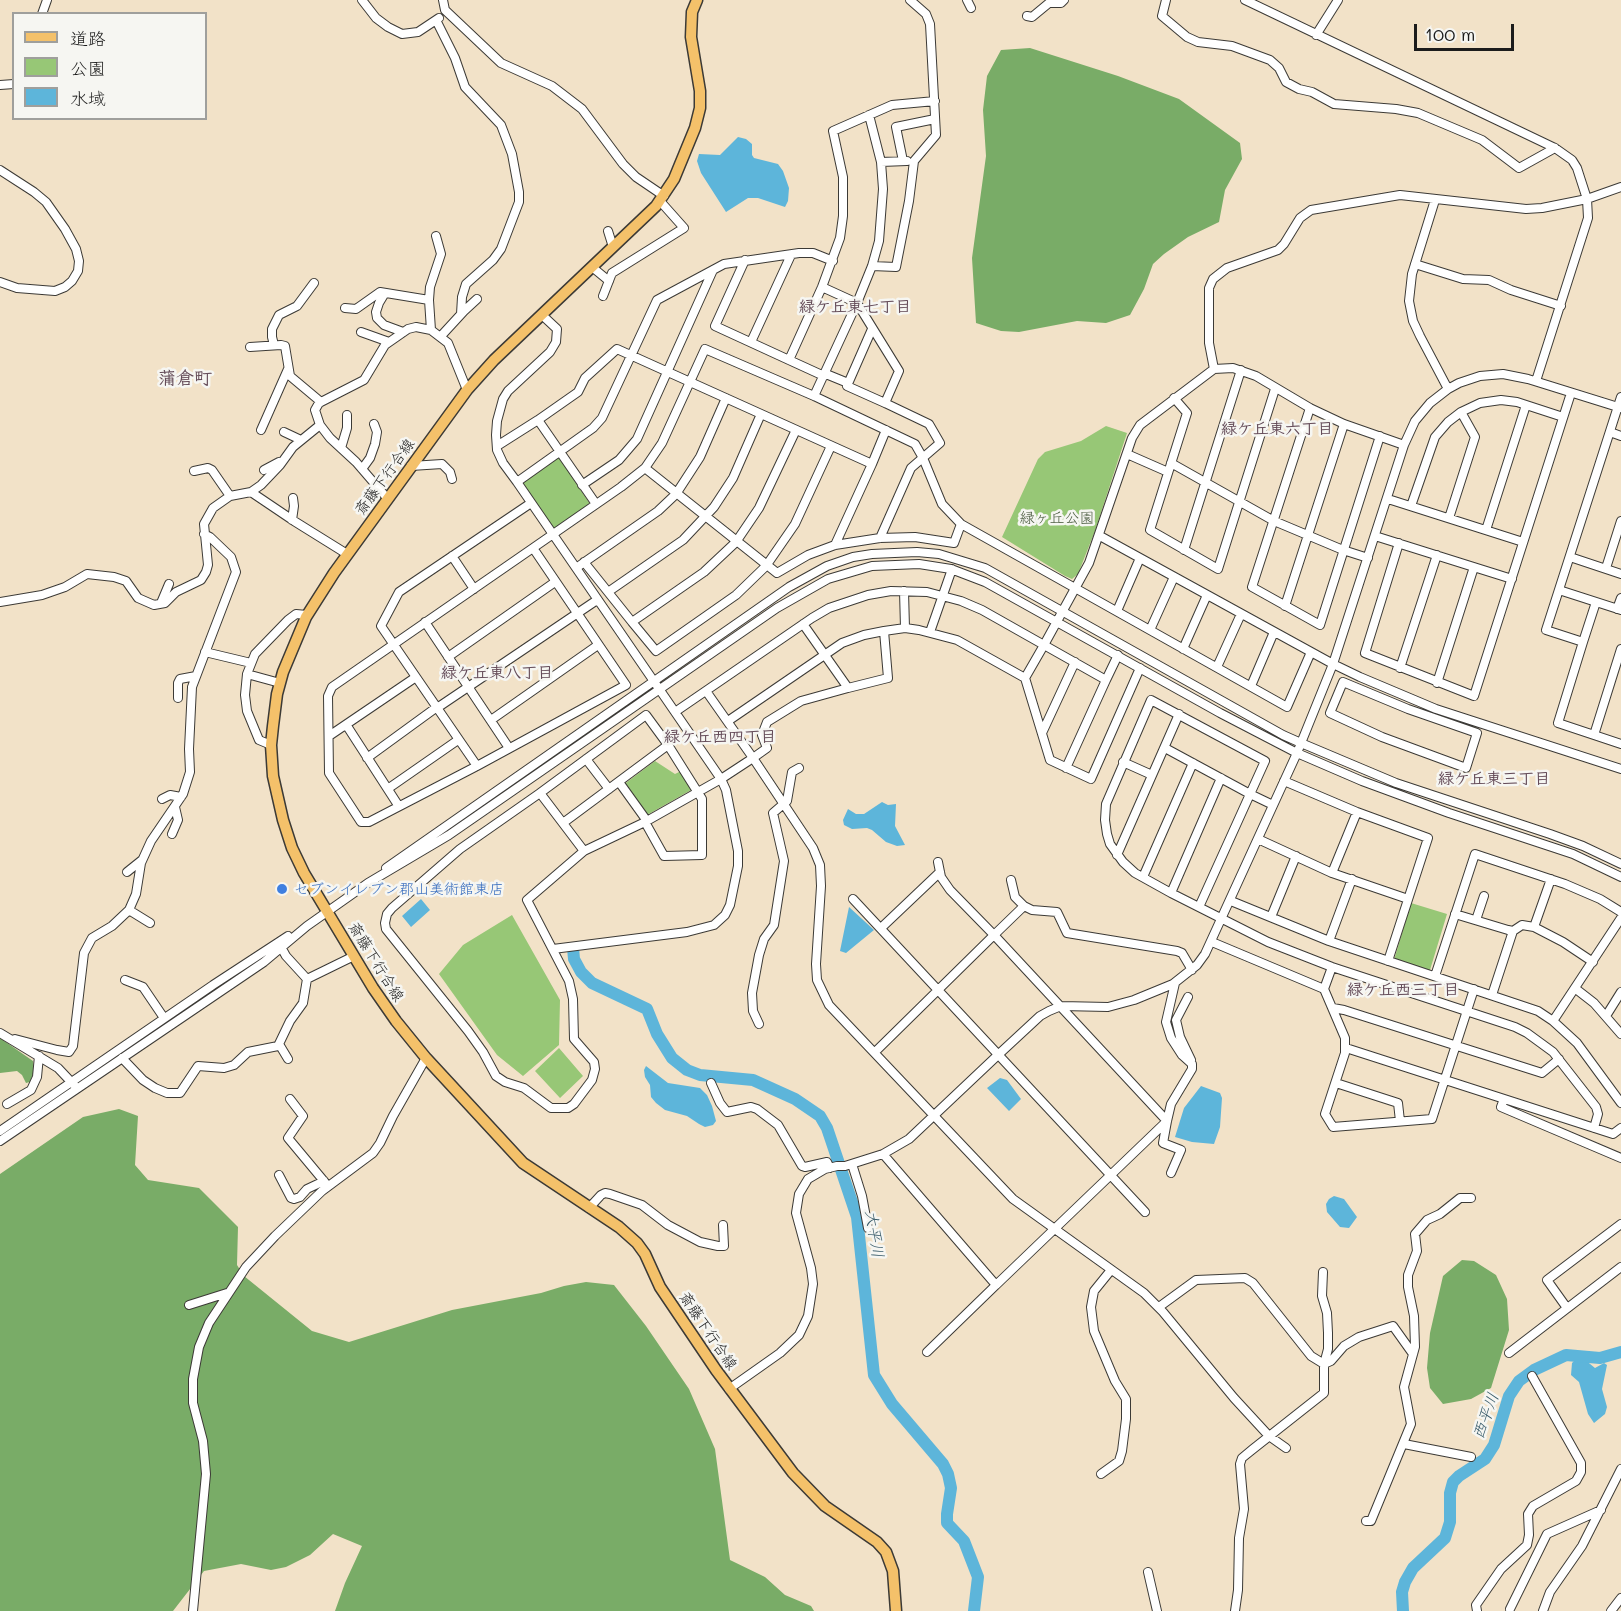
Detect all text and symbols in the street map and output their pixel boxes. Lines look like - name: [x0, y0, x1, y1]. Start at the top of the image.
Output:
- legend: [12, 12, 207, 120]
- scale bar: [1417, 12, 1518, 50]
- text: 100 m: [1425, 22, 1475, 46]
- text: 道路: [70, 26, 106, 50]
- text: 公園: [70, 56, 106, 80]
- text: 水域: [70, 86, 106, 110]
- district label: 緑ケ丘東七丁目: [799, 297, 911, 317]
- district label: 蒲倉町: [158, 367, 212, 389]
- district label: 緑ケ丘東六丁目: [1221, 419, 1333, 439]
- street label: 斎藤下行合線: [351, 435, 419, 519]
- park label: 緑ヶ丘公園: [1020, 509, 1094, 527]
- district label: 緑ケ丘東八丁目: [441, 663, 553, 683]
- district label: 緑ケ丘西四丁目: [664, 727, 776, 747]
- district label: 緑ケ丘東三丁目: [1438, 769, 1550, 789]
- place label: セブンイレブン郡山美術館東店: [294, 880, 504, 898]
- marker: セブンイレブン郡山美術館東店: [275, 882, 289, 896]
- street label: 斎藤下行合線: [345, 919, 407, 1005]
- district label: 緑ケ丘西三丁目: [1347, 980, 1459, 1000]
- water label: 大平川: [861, 1209, 887, 1259]
- street label: 斎藤下行合線: [675, 1289, 741, 1373]
- water label: 西平川: [1469, 1390, 1503, 1442]

